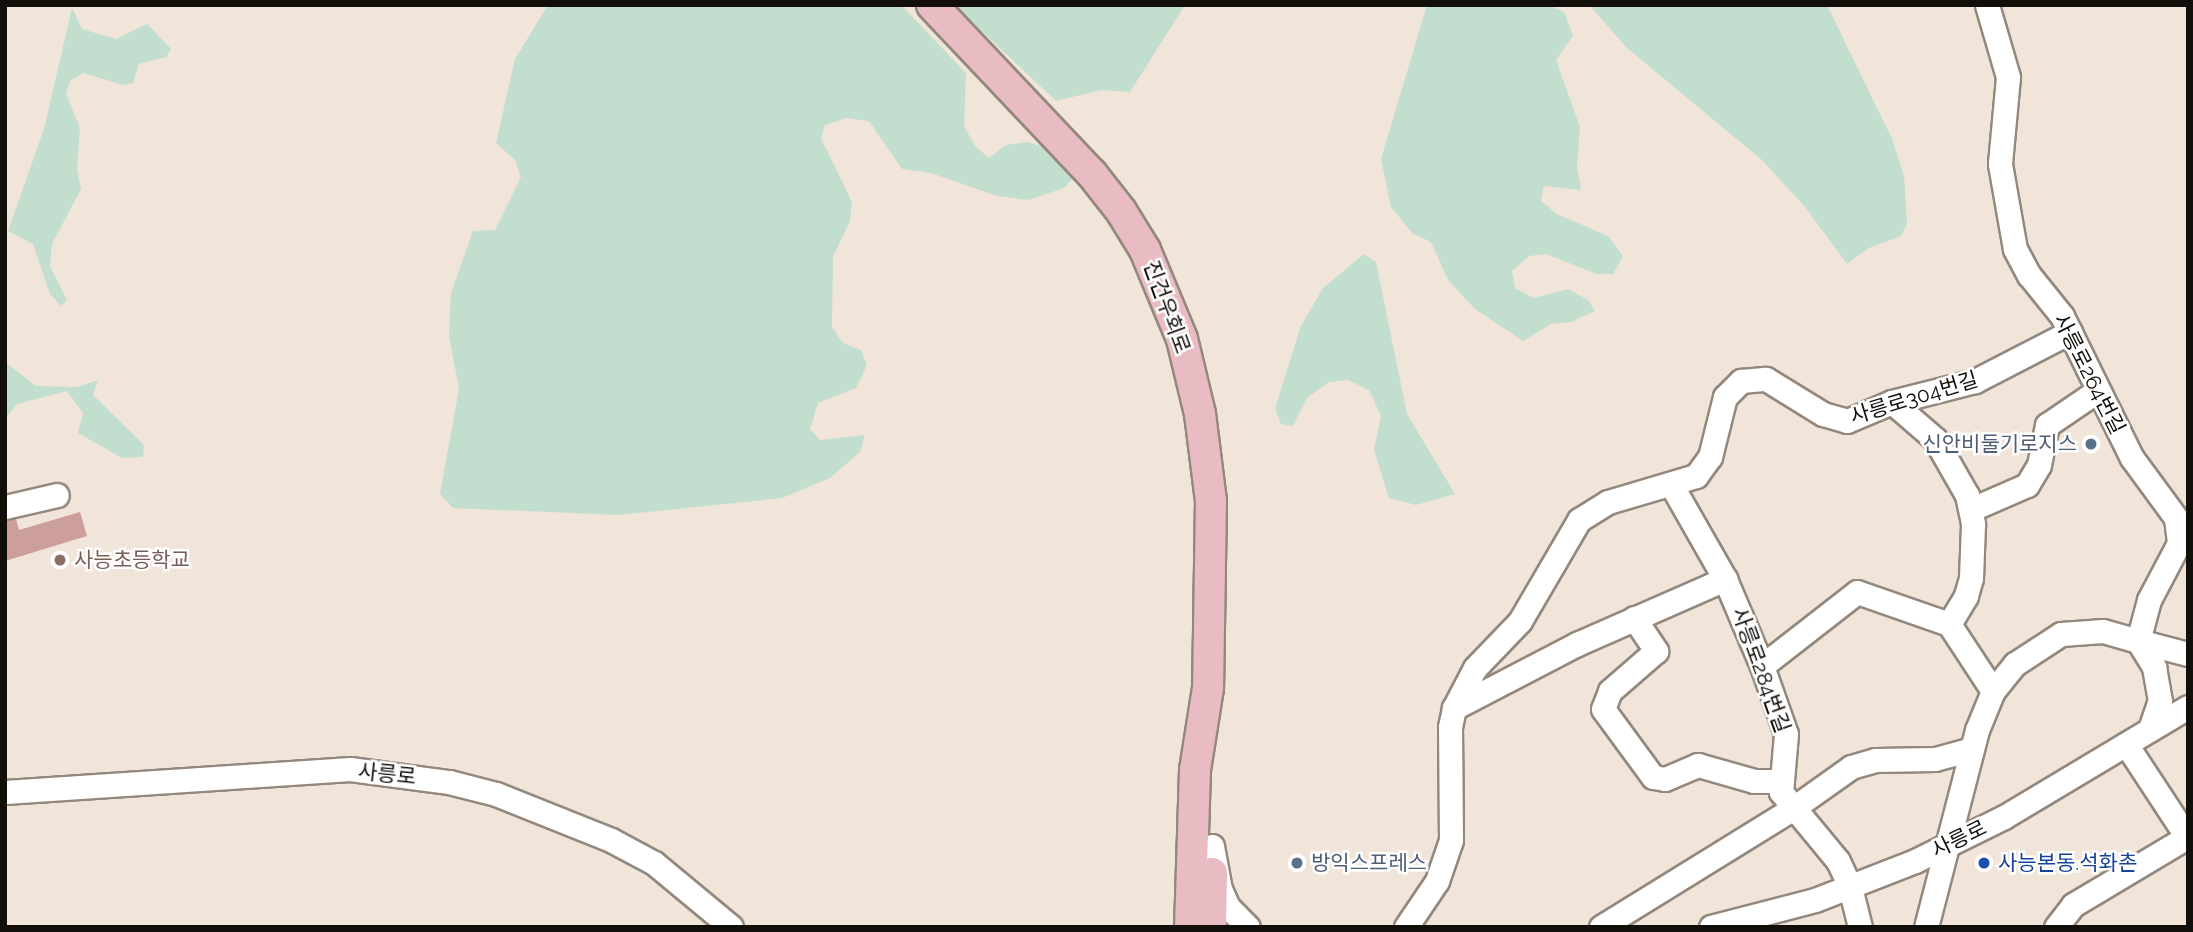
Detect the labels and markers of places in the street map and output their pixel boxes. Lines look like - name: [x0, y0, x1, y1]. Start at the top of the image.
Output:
- place label: 신안비둘기로지스: [1922, 431, 2077, 457]
- marker: 신안비둘기로지스: [2083, 436, 2099, 452]
- place label: 사능초등학교: [74, 547, 190, 573]
- marker: 사능초등학교: [52, 552, 68, 568]
- place label: 방익스프레스: [1311, 850, 1427, 876]
- place label: 사능본동.석화촌: [1998, 850, 2137, 876]
- marker: 방익스프레스: [1289, 855, 1305, 871]
- marker: 사능본동.석화촌: [1976, 855, 1992, 871]

